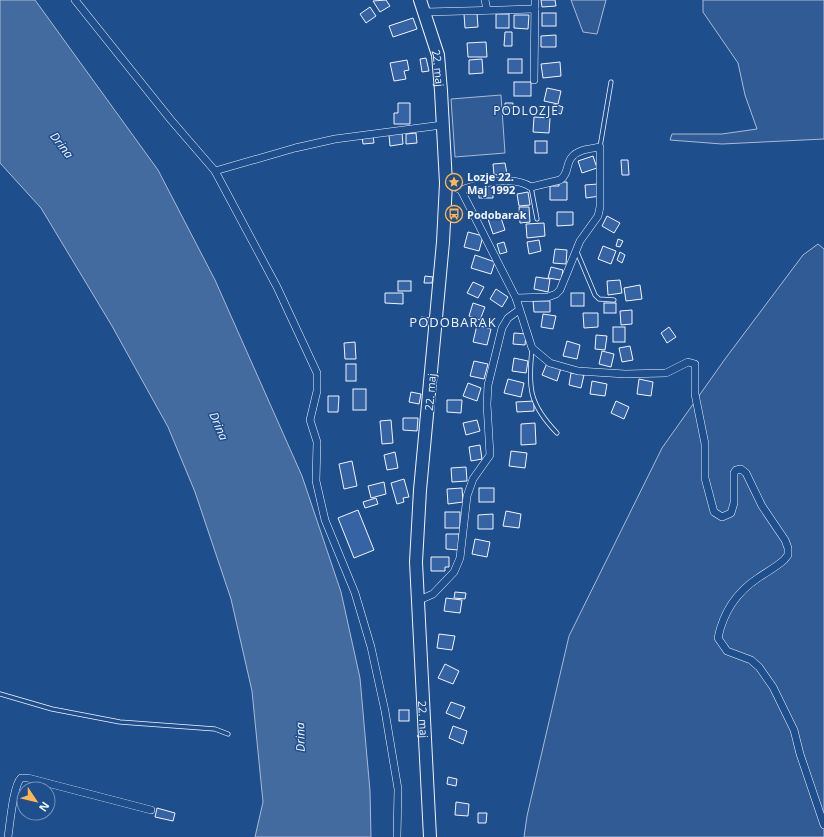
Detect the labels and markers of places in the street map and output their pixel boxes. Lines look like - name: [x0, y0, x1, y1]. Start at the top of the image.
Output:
- place label: Lozje 22. Maj 1992: [467, 169, 515, 197]
- place icon: Lozje 22. Maj 1992: [444, 172, 464, 192]
- bus stop icon: Podobarak: [444, 204, 464, 224]
- place label: Podobarak: [467, 207, 527, 222]

